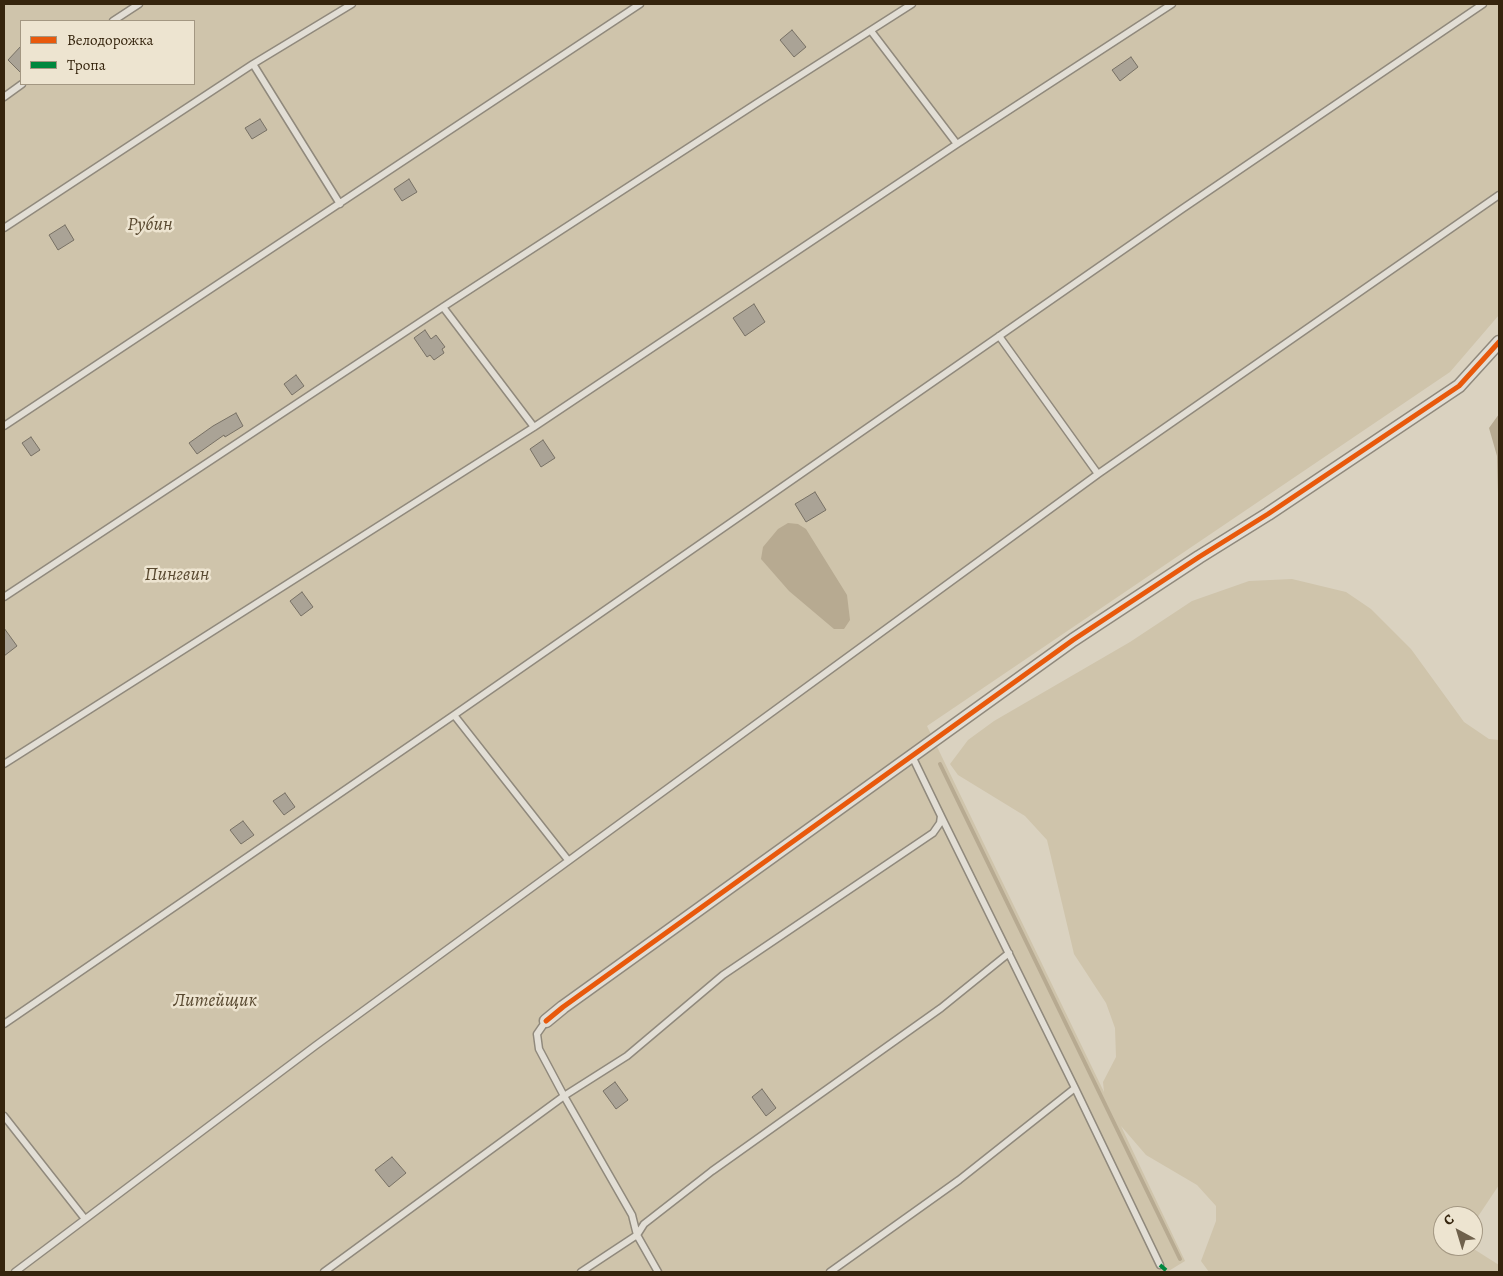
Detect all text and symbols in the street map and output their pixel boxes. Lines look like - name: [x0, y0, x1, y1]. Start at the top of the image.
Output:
- legend: [20, 20, 195, 85]
- text: Велодорожка: [67, 30, 154, 50]
- text: Тропа: [67, 55, 106, 75]
- park label: Рубин: [127, 214, 173, 236]
- park label: Пингвин: [144, 564, 210, 586]
- park label: Литейщик: [173, 990, 257, 1012]
- north arrow: [1433, 1206, 1483, 1256]
- text: С: [1440, 1210, 1458, 1230]

